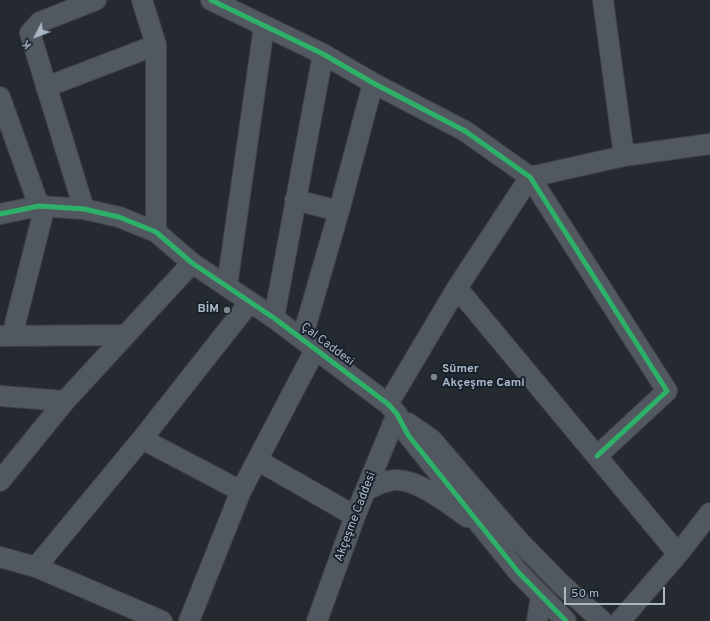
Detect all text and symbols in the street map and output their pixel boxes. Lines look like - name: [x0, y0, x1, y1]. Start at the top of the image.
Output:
- north arrow: [16, 16, 56, 56]
- text: K: [19, 36, 35, 52]
- place label: BİM: [198, 303, 219, 317]
- marker: BİM: [222, 305, 232, 315]
- street label: Çal Caddesi: [298, 320, 356, 370]
- place label: Sümer Akçeşme Cami: [442, 363, 525, 391]
- marker: Sümer Akçeşme Cami: [429, 372, 439, 382]
- street label: Akçeşme Caddesi: [332, 470, 380, 564]
- scale bar: [566, 579, 667, 605]
- text: 50 m: [571, 586, 599, 602]

